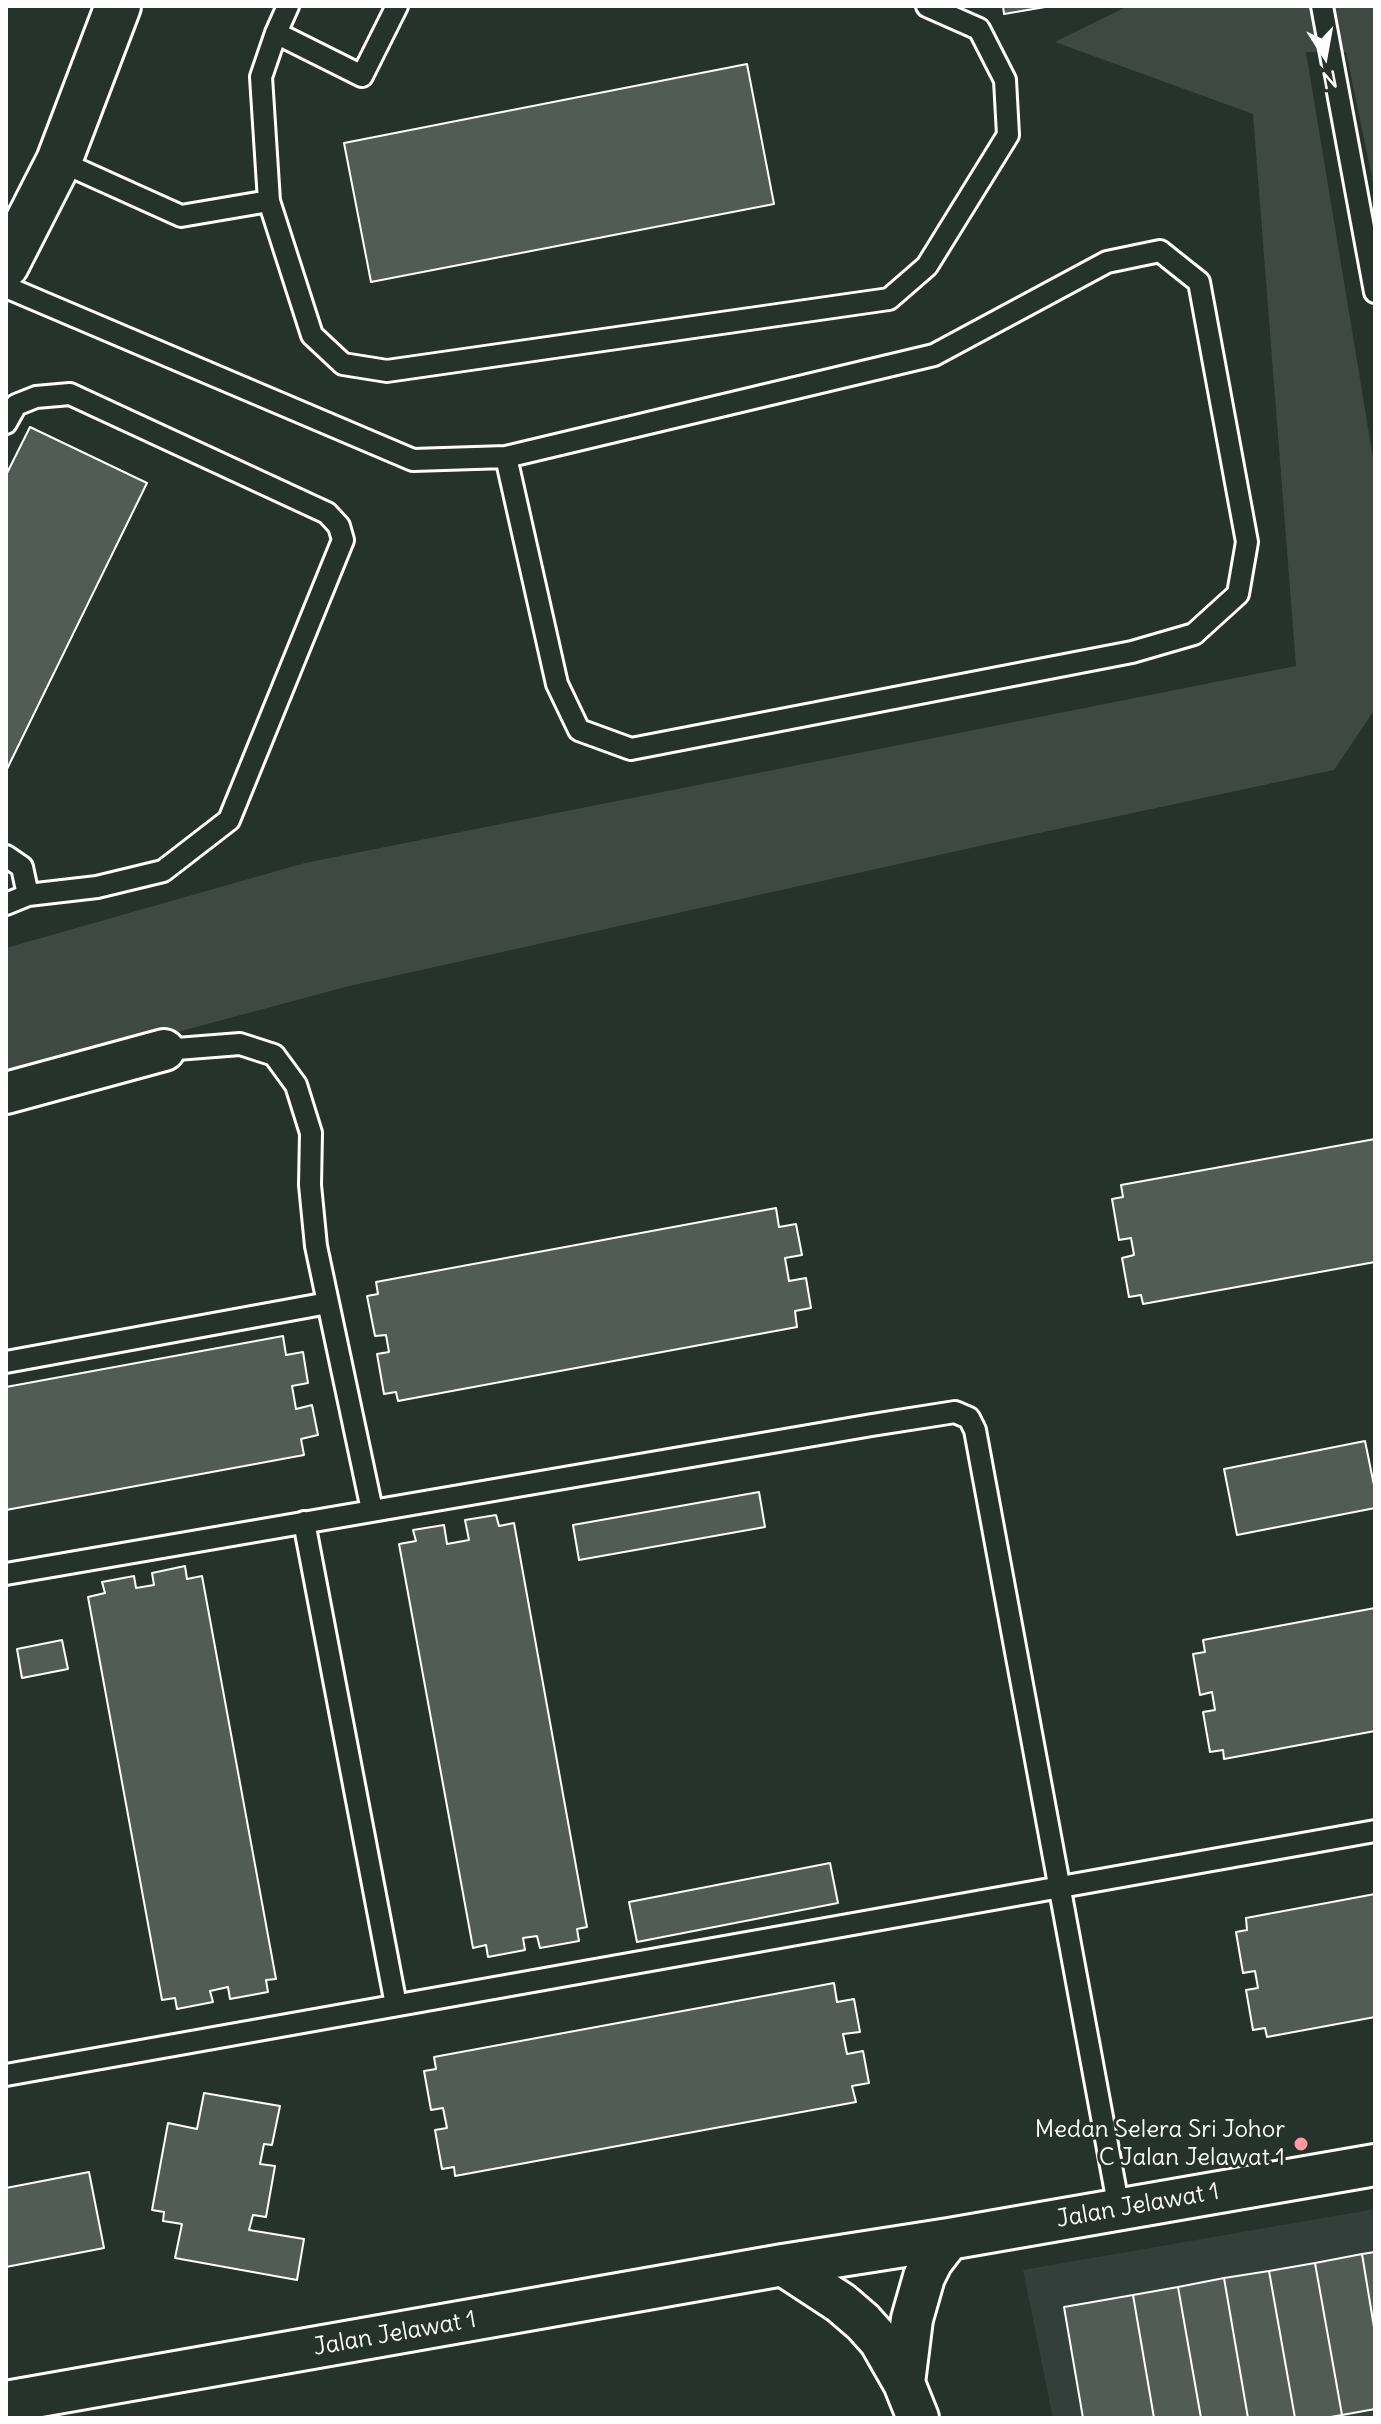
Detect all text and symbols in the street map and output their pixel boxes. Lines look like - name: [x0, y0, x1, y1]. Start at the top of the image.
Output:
- north arrow: [1285, 16, 1365, 96]
- text: N: [1319, 64, 1340, 95]
- place label: Medan Selera Sri Johor C Jalan Jelawat 1: [1035, 2116, 1285, 2172]
- marker: Medan Selera Sri Johor C Jalan Jelawat 1: [1292, 2135, 1310, 2153]
- street label: Jalan Jelawat 1: [1054, 2178, 1222, 2234]
- street label: Jalan Jelawat 1: [311, 2306, 479, 2362]

